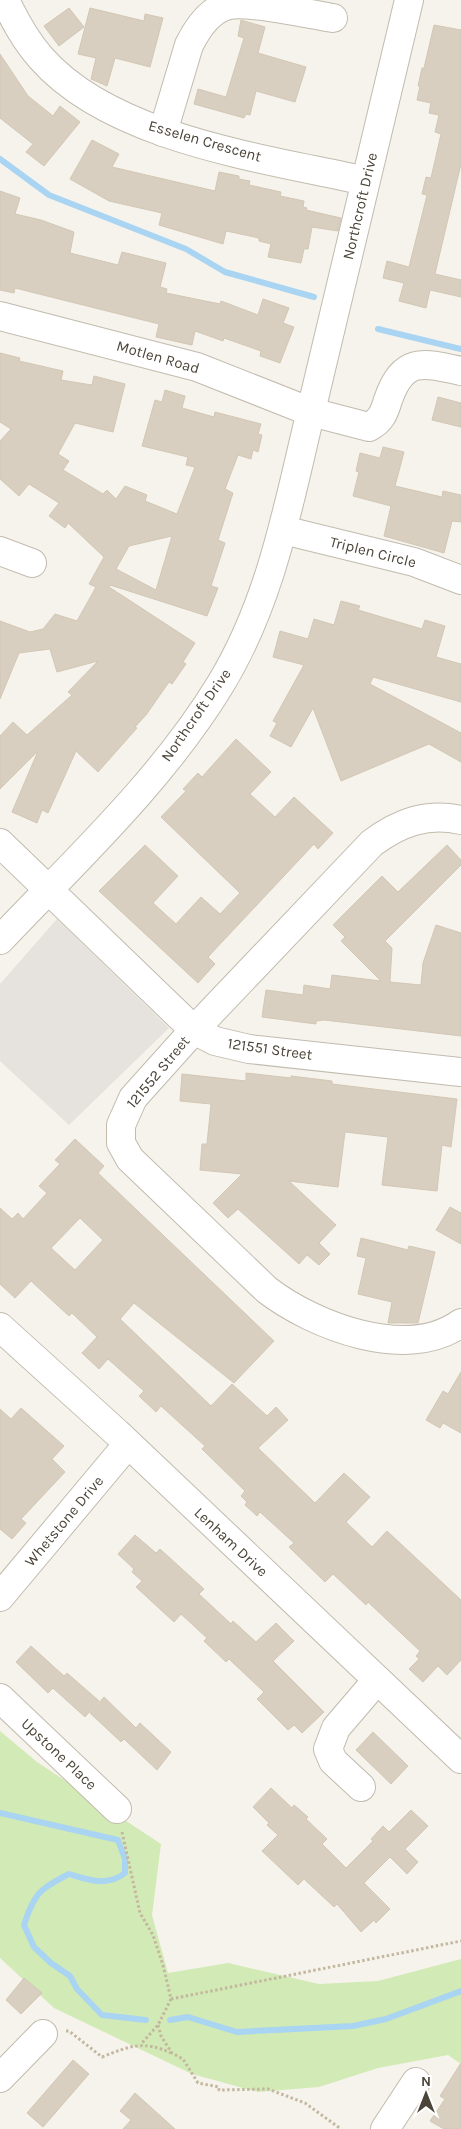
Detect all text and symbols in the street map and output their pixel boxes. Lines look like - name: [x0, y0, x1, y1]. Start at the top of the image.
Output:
- street label: Esselen Crescent: [146, 116, 264, 166]
- street label: Northcroft Drive: [339, 151, 381, 261]
- street label: Motlen Road: [114, 337, 202, 377]
- street label: Triplen Circle: [328, 533, 418, 571]
- street label: Northcroft Drive: [157, 665, 235, 765]
- street label: 121552 Street: [123, 1032, 194, 1112]
- street label: 121551 Street: [227, 1034, 314, 1064]
- street label: Whetstone Drive: [21, 1472, 107, 1570]
- street label: Lenham Drive: [191, 1503, 271, 1581]
- street label: Upstone Place: [17, 1714, 101, 1794]
- north arrow: [401, 2069, 451, 2119]
- text: N: [421, 2073, 431, 2090]

